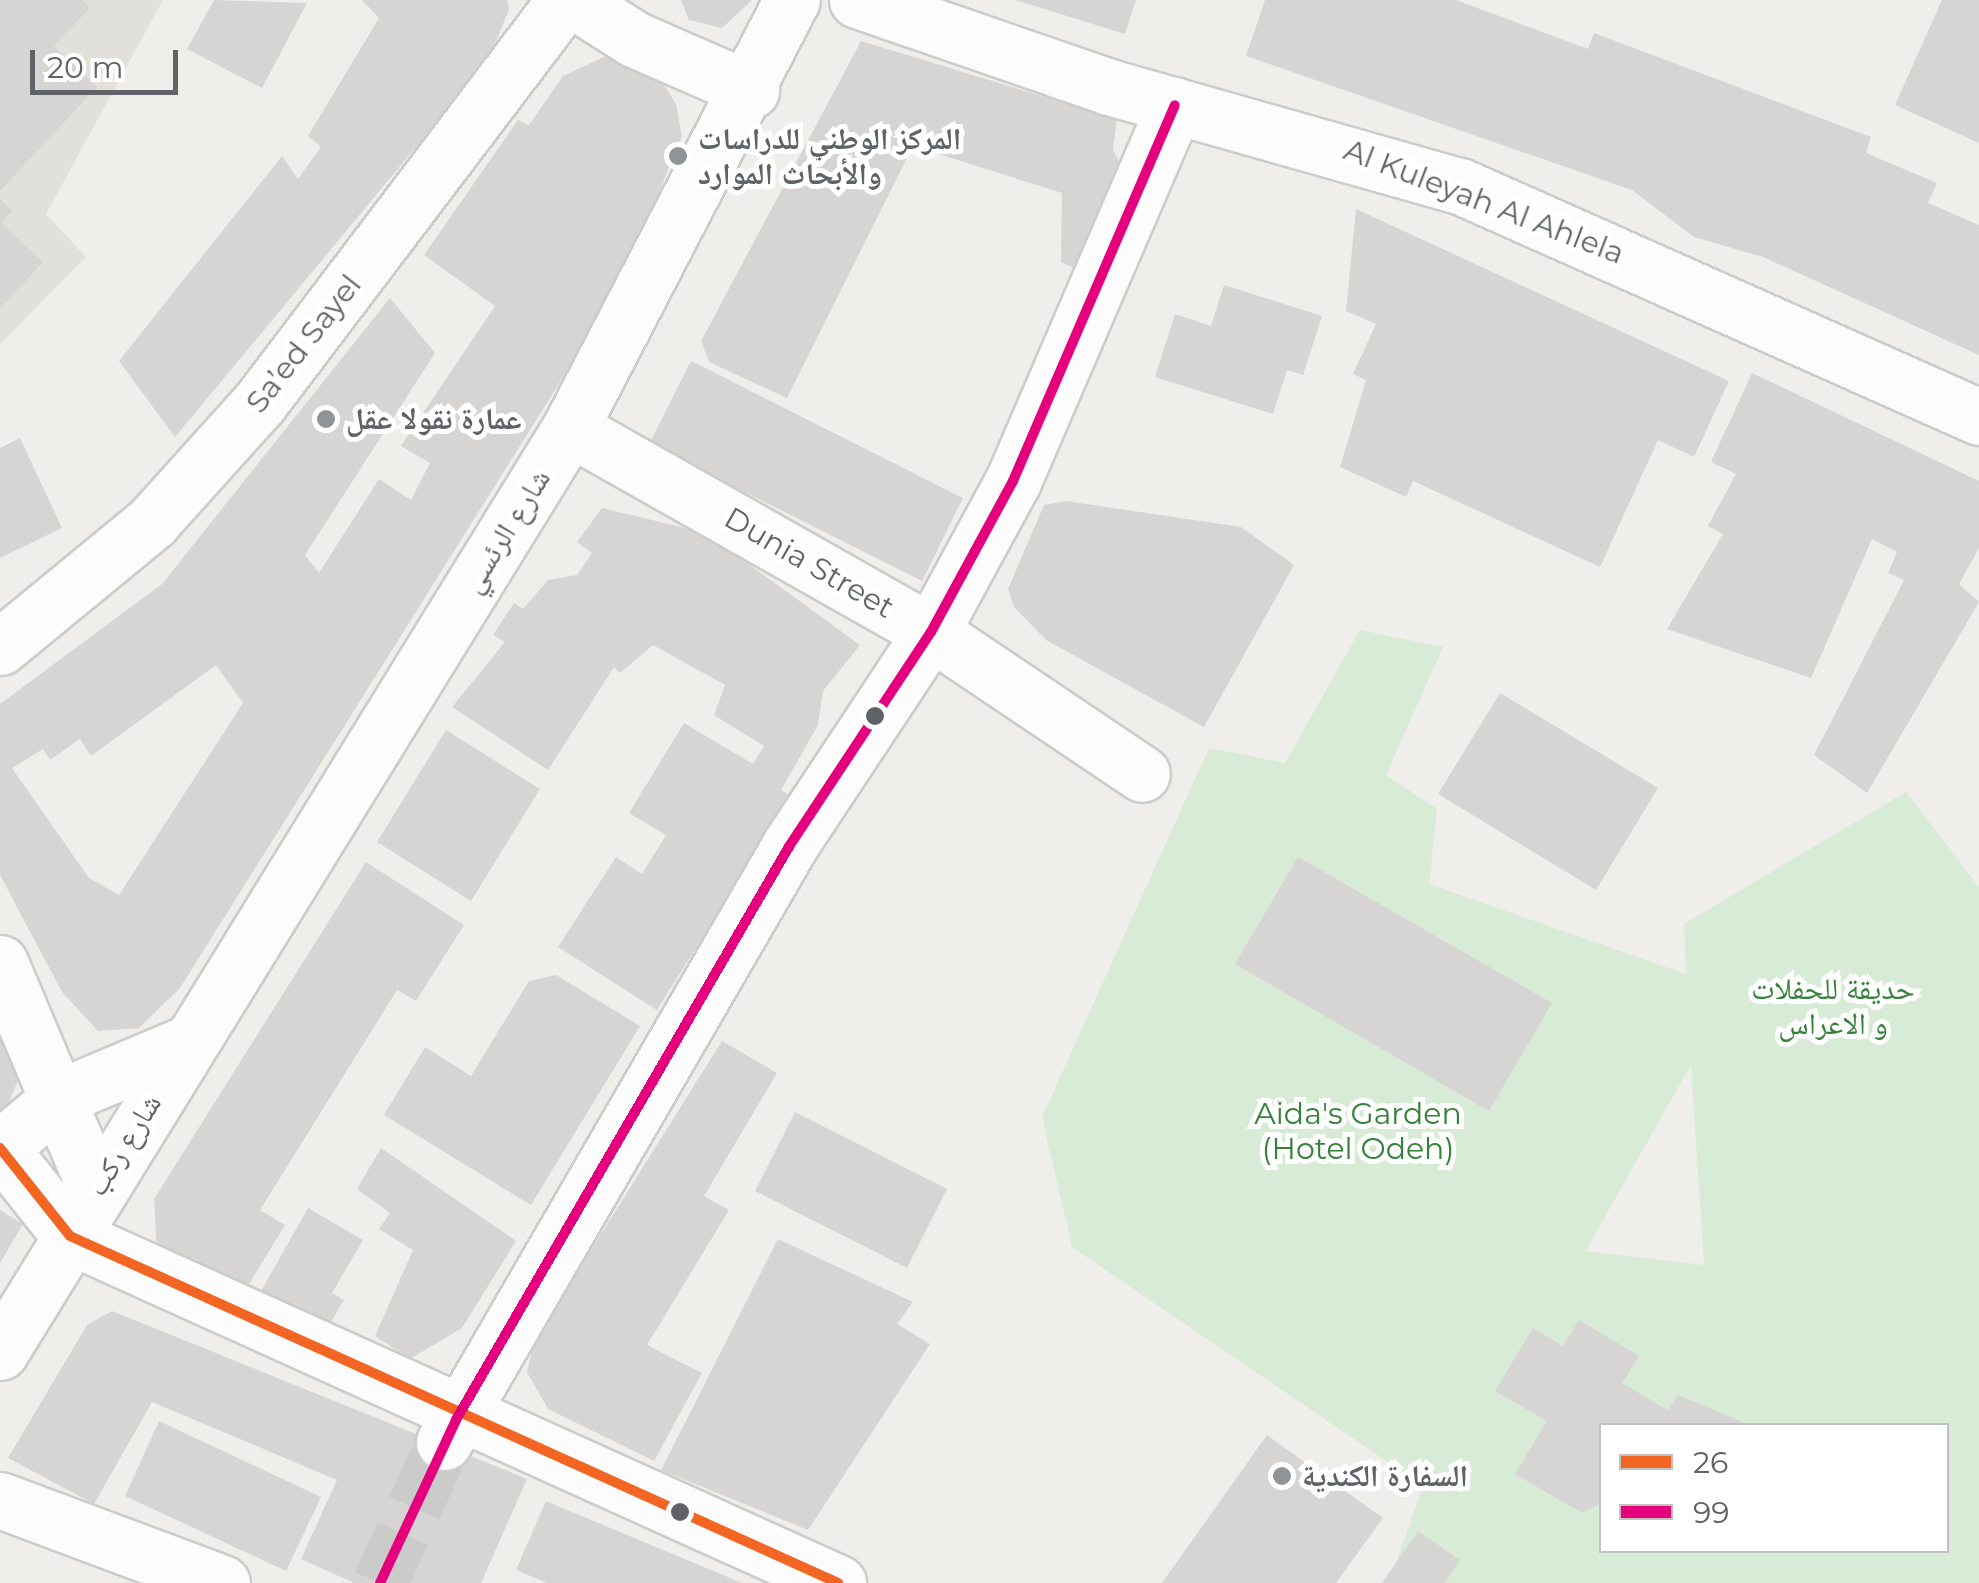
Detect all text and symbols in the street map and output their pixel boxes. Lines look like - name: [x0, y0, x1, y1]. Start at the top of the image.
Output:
- scale bar: [35, 30, 182, 92]
- text: 20 m: [47, 49, 124, 86]
- place label: المركز الوطني للدراسات والأبحاث الموارد: [698, 121, 961, 192]
- street label: Al Kuleyah Al Ahlela: [1339, 132, 1629, 272]
- marker: المركز الوطني للدراسات والأبحاث الموارد: [667, 145, 689, 167]
- street label: Sa’ed Sayel: [239, 268, 369, 420]
- place label: عمارة نقولا عقل: [346, 401, 522, 437]
- marker: عمارة نقولا عقل: [315, 408, 337, 430]
- street label: شارع الرئسي: [454, 462, 558, 600]
- street label: Dunia Street: [718, 500, 900, 626]
- unlabelled marker: [865, 706, 885, 726]
- park label: حديقة للحفلات و الاعراس: [1751, 971, 1915, 1042]
- street label: شارع ركب: [79, 1087, 169, 1203]
- park label: Aida's Garden (Hotel Odeh): [1254, 1096, 1462, 1166]
- legend: [1599, 1423, 1949, 1553]
- text: 26: [1693, 1444, 1728, 1481]
- place label: السفارة الكندية: [1302, 1458, 1468, 1494]
- marker: السفارة الكندية: [1271, 1465, 1293, 1487]
- text: 99: [1693, 1494, 1730, 1531]
- unlabelled marker: [670, 1502, 690, 1522]

